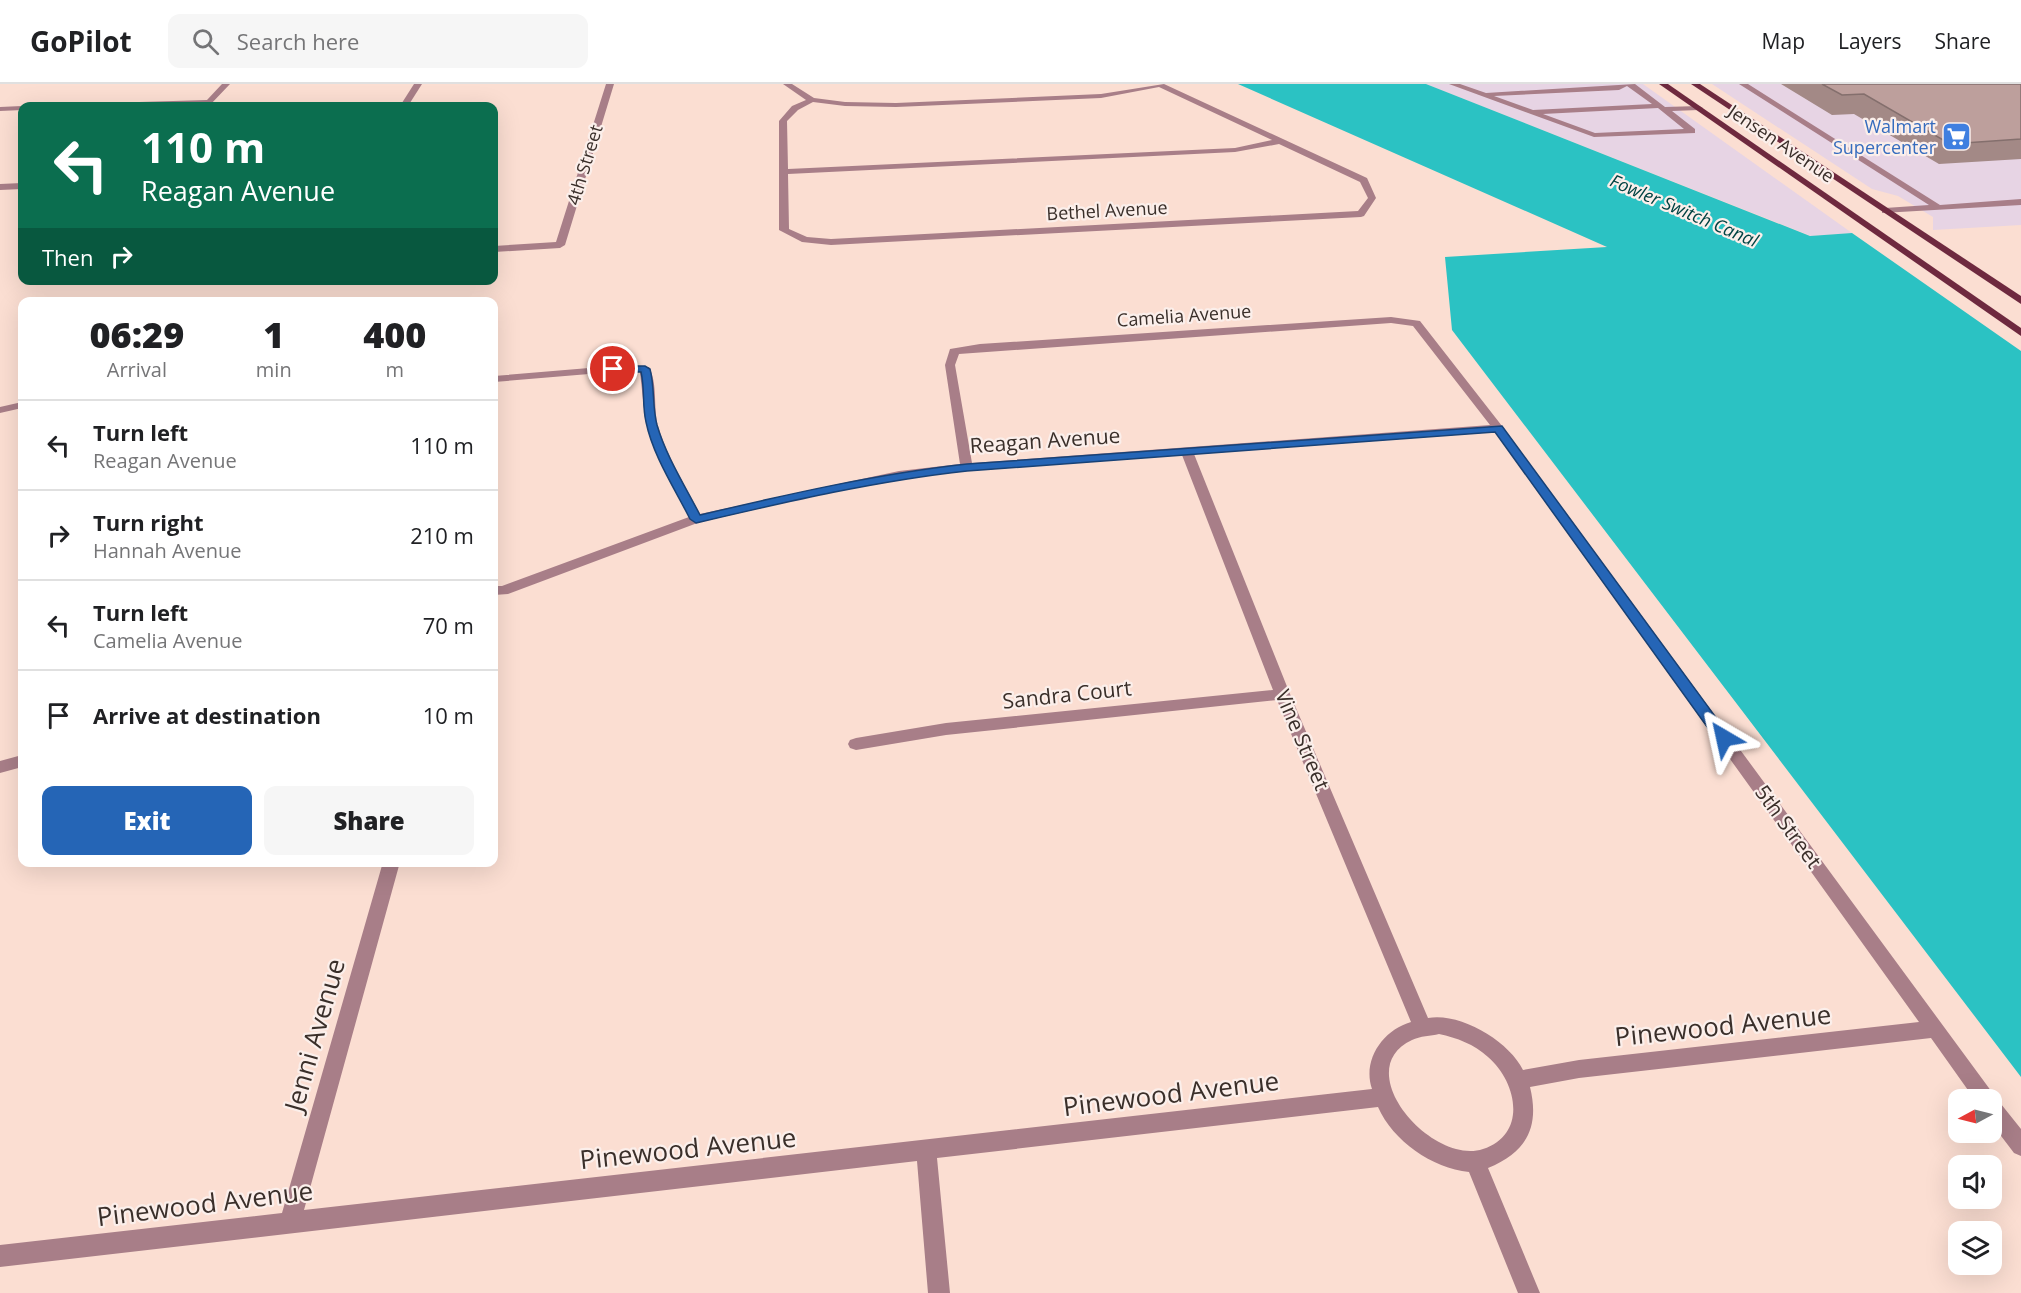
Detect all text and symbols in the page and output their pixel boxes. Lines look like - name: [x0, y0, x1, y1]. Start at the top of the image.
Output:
- search box: [168, 14, 588, 68]
- text: GoPilot: [30, 22, 132, 60]
- icon: search: [189, 25, 222, 58]
- text: Search here: [237, 26, 359, 56]
- text: Map: [1762, 27, 1805, 55]
- text: Layers: [1838, 27, 1902, 55]
- text: Share: [1935, 27, 1991, 55]
- street label: Jensen Avenue: [1722, 98, 1839, 188]
- place label: Walmart Supercenter: [1833, 114, 1937, 159]
- text: 110 m: [141, 118, 265, 175]
- supermarket icon: Walmart Supercenter: [1941, 121, 1973, 153]
- street label: 4th Street: [560, 122, 608, 208]
- icon: left: [42, 126, 120, 204]
- water label: Fowler Switch Canal: [1607, 168, 1762, 252]
- text: Reagan Avenue: [141, 172, 335, 209]
- street label: Bethel Avenue: [1046, 195, 1168, 225]
- icon: right: [105, 240, 138, 273]
- text: Then: [42, 242, 93, 272]
- street label: Camelia Avenue: [1116, 298, 1252, 332]
- text: 06:29: [90, 310, 184, 359]
- text: 1: [263, 310, 284, 359]
- text: 400: [363, 310, 426, 359]
- pin: [587, 343, 638, 394]
- icon: arrive: [596, 352, 629, 385]
- text: Arrival: [107, 356, 167, 383]
- text: min: [256, 356, 292, 383]
- text: m: [386, 356, 404, 383]
- text: Turn left: [93, 417, 188, 447]
- street label: Reagan Avenue: [969, 421, 1121, 459]
- icon: left: [42, 429, 75, 462]
- text: 110 m: [410, 430, 474, 460]
- text: Reagan Avenue: [93, 447, 237, 474]
- text: Turn right: [93, 507, 204, 537]
- icon: right: [42, 519, 75, 552]
- text: 210 m: [410, 520, 474, 550]
- text: Hannah Avenue: [93, 537, 242, 564]
- text: Turn left: [93, 597, 188, 627]
- icon: left: [42, 609, 75, 642]
- text: 70 m: [423, 610, 474, 640]
- text: Camelia Avenue: [93, 627, 243, 654]
- street label: Sandra Court: [1001, 673, 1133, 715]
- street label: Vine Street: [1269, 685, 1337, 794]
- icon: arrive: [42, 699, 75, 732]
- text: Arrive at destination: [93, 700, 321, 730]
- text: 10 m: [423, 700, 474, 730]
- position arrow: [1692, 706, 1756, 770]
- street label: 5th Street: [1749, 779, 1828, 874]
- button: Exit: [42, 786, 252, 855]
- button: Share: [264, 786, 474, 855]
- street label: Jenni Avenue: [274, 954, 353, 1118]
- street label: Pinewood Avenue: [1613, 996, 1833, 1054]
- street label: Pinewood Avenue: [1061, 1062, 1281, 1124]
- north arrow: [1948, 1089, 2002, 1143]
- map controls: [1948, 1089, 2002, 1275]
- street label: Pinewood Avenue: [578, 1119, 798, 1177]
- button: sound: [1948, 1155, 2002, 1209]
- street label: Pinewood Avenue: [95, 1172, 315, 1234]
- button: layers: [1948, 1221, 2002, 1275]

